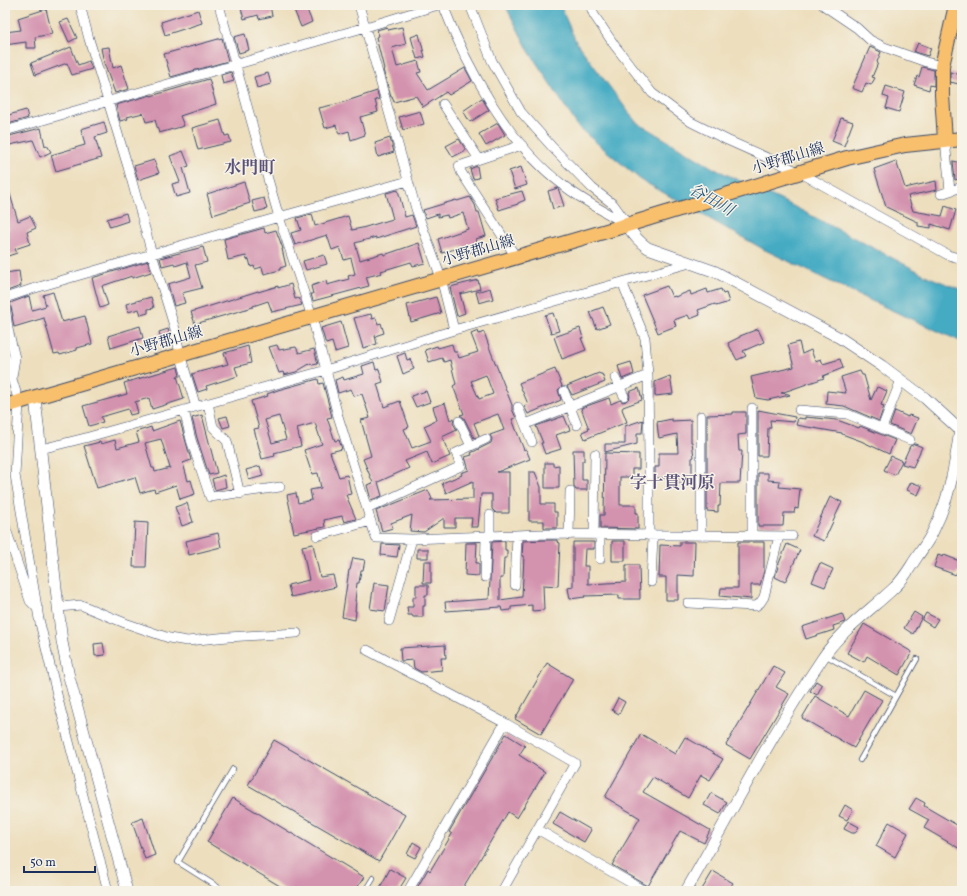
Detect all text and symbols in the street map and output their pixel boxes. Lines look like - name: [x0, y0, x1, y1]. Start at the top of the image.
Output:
- street label: 小野郡山線: [749, 138, 827, 180]
- district label: 水門町: [225, 157, 276, 180]
- water label: 谷田川: [685, 179, 739, 223]
- street label: 小野郡山線: [439, 231, 517, 272]
- street label: 小野郡山線: [127, 322, 205, 363]
- district label: 字十貫河原: [630, 472, 715, 495]
- scale bar: [24, 848, 95, 874]
- text: 50 m: [30, 855, 56, 871]

